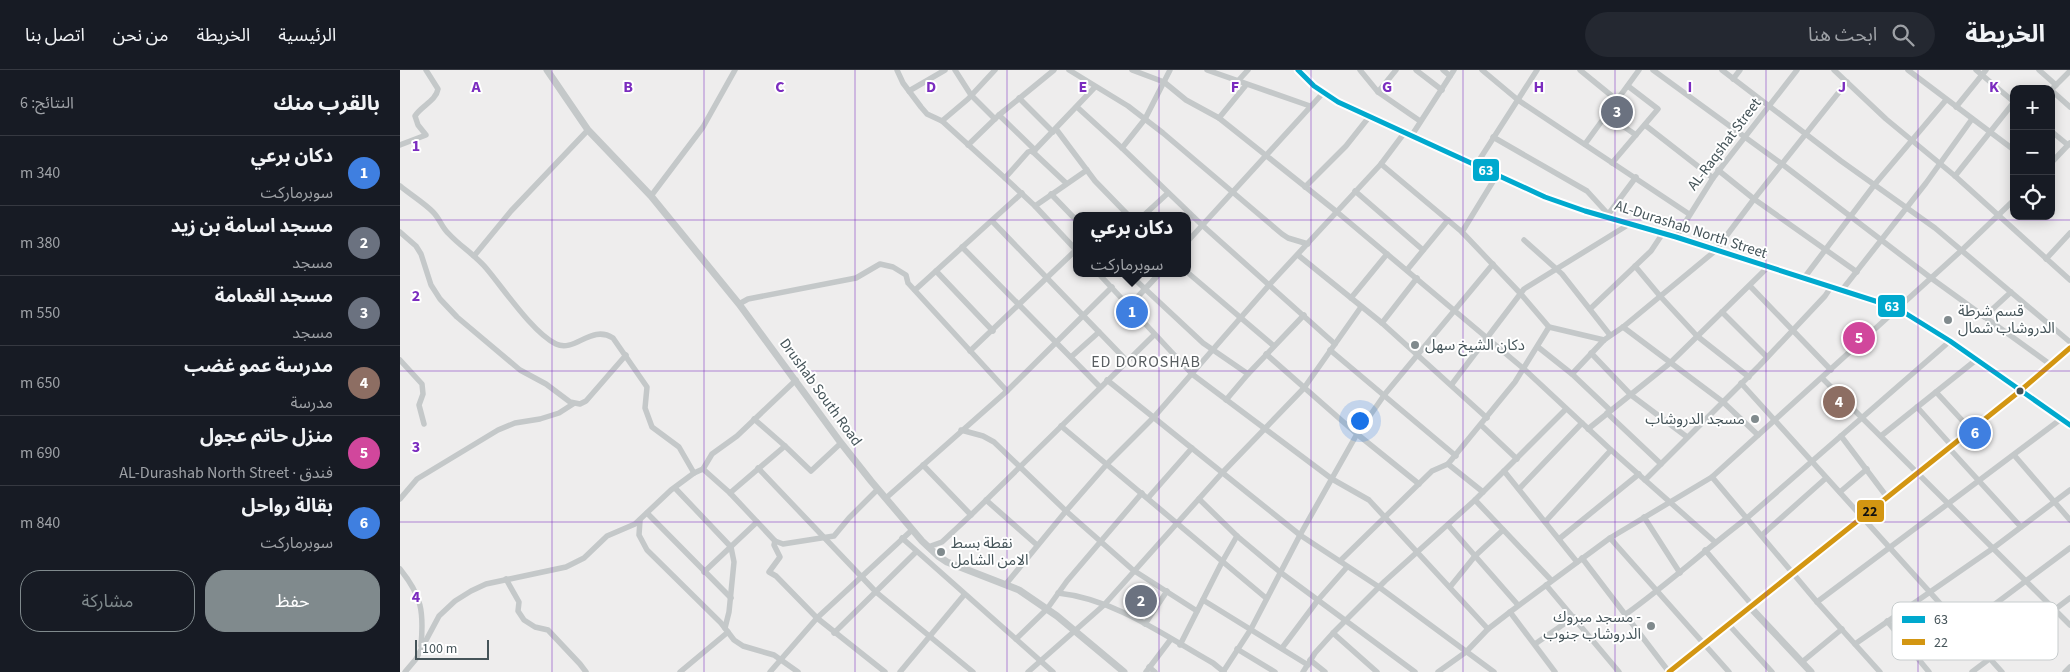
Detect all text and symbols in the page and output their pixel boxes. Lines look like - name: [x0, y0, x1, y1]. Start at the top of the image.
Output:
- search box: [1585, 12, 1935, 57]
- text: الخريطة: [1965, 17, 2045, 52]
- icon: search: [1889, 21, 1917, 49]
- text: ابحث هنا: [1808, 22, 1877, 49]
- text: اتصل بنا: [25, 23, 85, 48]
- text: من نحن: [113, 23, 168, 48]
- text: الخريطة: [196, 23, 250, 48]
- text: الرئيسية: [278, 23, 336, 48]
- text: A: [470, 76, 481, 98]
- text: B: [623, 76, 633, 98]
- text: C: [775, 76, 785, 98]
- text: D: [926, 76, 936, 98]
- text: E: [1079, 76, 1087, 98]
- text: F: [1231, 76, 1239, 98]
- text: G: [1382, 76, 1392, 98]
- text: H: [1534, 76, 1544, 98]
- text: I: [1688, 76, 1692, 98]
- text: J: [1838, 76, 1846, 98]
- text: K: [1989, 76, 1999, 98]
- map controls: [2010, 85, 2055, 220]
- button: +: [2010, 85, 2055, 130]
- text: بالقرب منك: [273, 88, 380, 118]
- text: النتائج: 6: [20, 92, 74, 114]
- pin: 3: [1601, 93, 1633, 131]
- street label: AL-Raqshat Street: [1683, 94, 1766, 195]
- button: −: [2010, 130, 2055, 175]
- text: 1: [412, 135, 420, 157]
- text: دكان برعي: [251, 143, 333, 170]
- line badge: 63: [1472, 158, 1500, 182]
- text: 63: [1479, 161, 1493, 181]
- text: 340 m: [20, 162, 60, 184]
- text: 1: [360, 162, 368, 184]
- button: locate: [2010, 175, 2055, 220]
- text: سوبرماركت: [261, 182, 333, 204]
- street label: AL-Durashab North Street: [1612, 195, 1770, 264]
- popup: [1073, 212, 1191, 277]
- text: مسجد اسامة بن زيد: [171, 213, 333, 240]
- text: دكان برعي: [1091, 215, 1173, 242]
- text: 380 m: [20, 232, 60, 254]
- text: 2: [360, 232, 368, 254]
- text: مسجد: [292, 252, 333, 274]
- text: سوبرماركت: [1091, 254, 1163, 276]
- text: مسجد الغمامة: [215, 283, 333, 310]
- text: 2: [412, 285, 420, 307]
- pin: 1: [1116, 293, 1148, 331]
- line badge: 63: [1877, 294, 1906, 318]
- text: 63: [1885, 297, 1899, 317]
- place label: قسم شرطة الدروشاب شمال: [1958, 301, 2055, 339]
- text: 550 m: [20, 302, 60, 324]
- text: 3: [360, 302, 368, 324]
- marker: قسم شرطة الدروشاب شمال: [1942, 314, 1954, 326]
- pin: 5: [1843, 319, 1875, 357]
- text: مسجد: [292, 322, 333, 344]
- street label: Drushab South Road: [774, 334, 867, 450]
- place label: دكان الشيخ سهل: [1425, 335, 1525, 357]
- marker: دكان الشيخ سهل: [1409, 339, 1421, 351]
- district label: ED DOROSHAB: [1091, 351, 1201, 373]
- text: مدرسة عمو غضب: [184, 353, 333, 380]
- text: 650 m: [20, 372, 60, 394]
- text: 4: [360, 372, 368, 394]
- pin: 4: [1823, 383, 1855, 421]
- unlabelled marker: [2015, 386, 2025, 396]
- text: مدرسة: [290, 392, 333, 414]
- your location: [1347, 408, 1373, 434]
- place label: مسجد الدروشاب: [1645, 409, 1745, 430]
- marker: مسجد الدروشاب: [1749, 413, 1761, 425]
- pin: 6: [1959, 414, 1991, 452]
- text: منزل حاتم عجول: [200, 423, 333, 450]
- text: 3: [412, 436, 420, 458]
- text: 690 m: [20, 442, 60, 464]
- text: 5: [360, 442, 368, 464]
- text: فندق · AL-Durashab North Street: [119, 462, 333, 484]
- text: بقالة رواحل: [241, 493, 333, 520]
- line badge: 22: [1856, 499, 1885, 523]
- text: 22: [1863, 502, 1877, 522]
- text: 840 m: [20, 512, 60, 534]
- text: 6: [360, 512, 368, 534]
- text: سوبرماركت: [261, 532, 333, 554]
- place label: نقطة بسط الامن الشامل: [951, 533, 1029, 571]
- marker: نقطة بسط الامن الشامل: [935, 546, 947, 558]
- button: مشاركة: [20, 570, 195, 632]
- button: حفظ: [205, 570, 380, 632]
- pin: 2: [1125, 582, 1157, 620]
- text: 4: [412, 586, 421, 608]
- legend: [1892, 602, 2058, 660]
- place label: مسجد مبروك - الدروشاب جنوب: [1543, 607, 1641, 645]
- text: 63: [1934, 610, 1948, 630]
- marker: مسجد مبروك - الدروشاب جنوب: [1645, 620, 1657, 632]
- text: 22: [1934, 633, 1948, 653]
- scale bar: [415, 637, 489, 660]
- text: 100 m: [422, 639, 457, 659]

